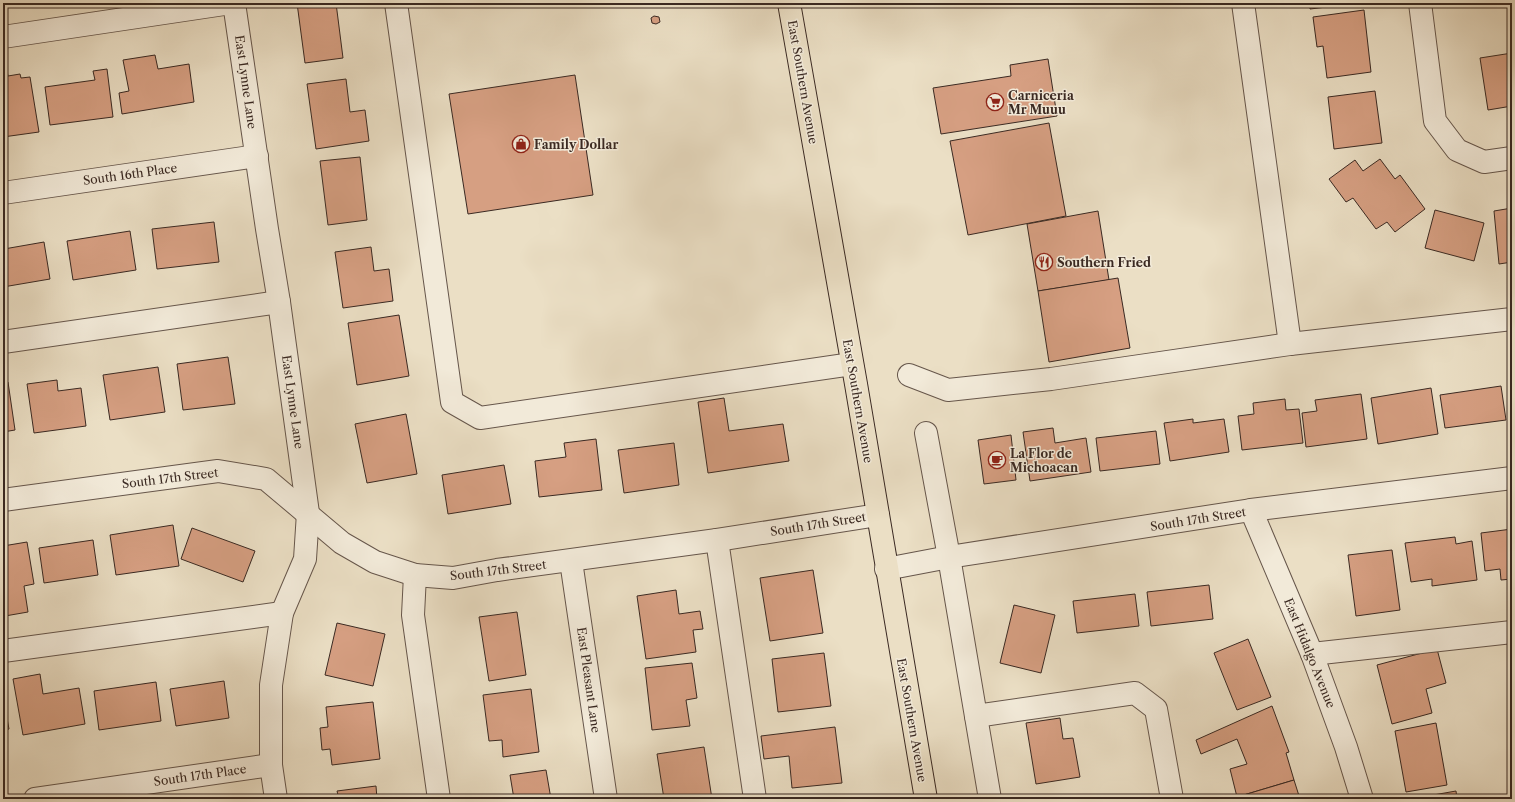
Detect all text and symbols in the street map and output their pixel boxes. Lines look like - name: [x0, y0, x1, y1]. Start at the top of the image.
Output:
- street label: East Southern Avenue: [785, 19, 821, 145]
- street label: East Lynne Lane: [232, 34, 260, 130]
- place label: Carniceria Mr Muuu: [1008, 88, 1075, 117]
- supermarket icon: Carniceria Mr Muuu: [985, 92, 1005, 112]
- shop icon: Family Dollar: [511, 134, 531, 154]
- place label: Family Dollar: [534, 137, 618, 152]
- street label: South 16th Place: [82, 160, 178, 188]
- restaurant icon: Southern Fried: [1034, 252, 1054, 272]
- place label: Southern Fried: [1057, 255, 1151, 270]
- street label: East Southern Avenue: [840, 338, 876, 464]
- street label: East Lynne Lane: [279, 354, 307, 450]
- place label: La Flor de Michoacan: [1010, 446, 1079, 475]
- cafe icon: La Flor de Michoacan: [987, 450, 1007, 470]
- street label: South 17th Street: [121, 465, 220, 491]
- street label: South 17th Street: [1149, 504, 1248, 534]
- street label: South 17th Street: [769, 509, 868, 539]
- street label: South 17th Street: [449, 557, 548, 583]
- street label: East Hidalgo Avenue: [1281, 596, 1339, 710]
- street label: East Pleasant Lane: [574, 626, 604, 734]
- street label: East Southern Avenue: [894, 657, 930, 783]
- street label: South 17th Place: [153, 761, 248, 789]

